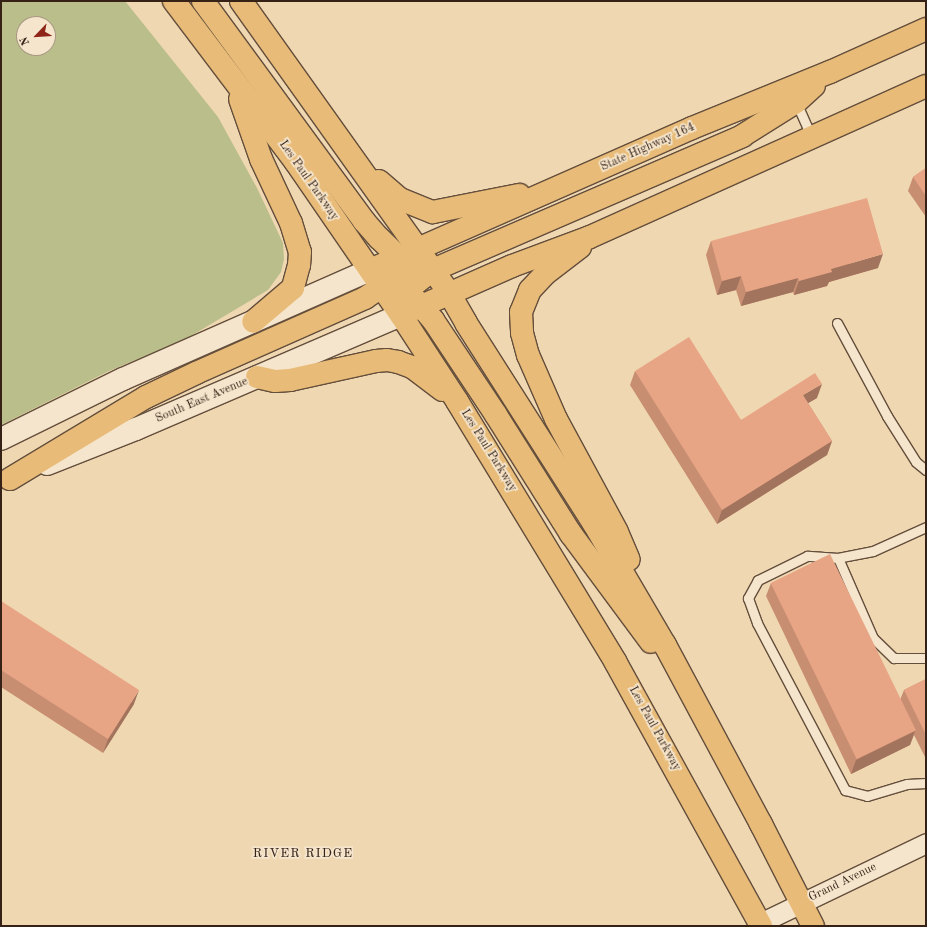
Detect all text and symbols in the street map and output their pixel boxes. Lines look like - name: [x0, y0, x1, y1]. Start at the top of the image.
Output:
- north arrow: [16, 16, 56, 56]
- text: N: [19, 35, 32, 47]
- street label: State Highway 164: [599, 121, 697, 175]
- street label: Les Paul Parkway: [275, 138, 341, 224]
- street label: South East Avenue: [154, 375, 250, 427]
- street label: Les Paul Parkway: [457, 407, 519, 495]
- street label: Les Paul Parkway: [625, 684, 683, 774]
- district label: RIVER RIDGE: [253, 846, 353, 862]
- street label: Grand Avenue: [807, 860, 879, 906]

